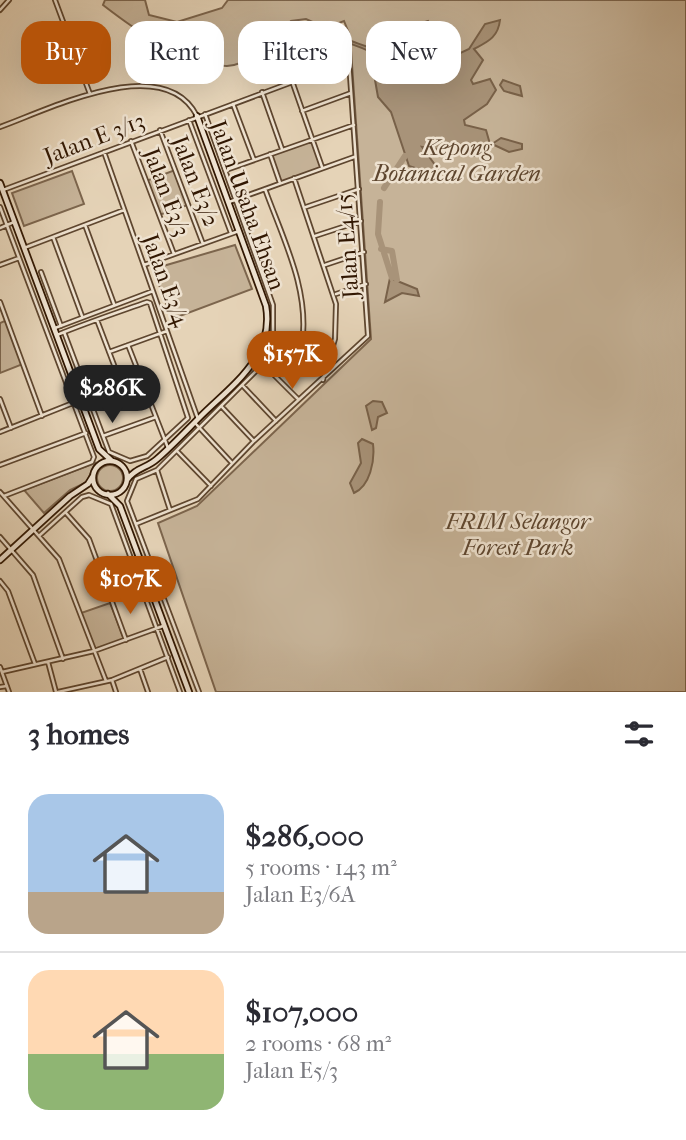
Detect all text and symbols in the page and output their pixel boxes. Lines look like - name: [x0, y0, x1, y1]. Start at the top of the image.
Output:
- chip: Buy: [21, 21, 111, 84]
- chip: Rent: [125, 21, 224, 84]
- chip: Filters: [238, 21, 352, 84]
- chip: New: [366, 21, 461, 84]
- street label: Jalan E 3/13: [38, 107, 148, 171]
- street label: Jalan Usaha Ehsan: [204, 115, 291, 294]
- street label: Jalan E3/2: [165, 130, 225, 231]
- park label: Kepong Botanical Garden: [371, 134, 541, 187]
- street label: Jalan E3/3: [137, 142, 196, 240]
- street label: Jalan E4/15: [330, 192, 365, 301]
- street label: Jalan E3/4: [136, 229, 195, 331]
- pin: $157K: [243, 332, 341, 391]
- text: $157K: [263, 340, 321, 367]
- pin: $286K: [63, 366, 161, 425]
- text: $286K: [79, 374, 145, 401]
- park label: FRIM Selangor Forest Park: [445, 508, 592, 561]
- pin: $107K: [81, 556, 179, 616]
- text: $107K: [99, 565, 161, 592]
- icon: filters: [620, 715, 658, 753]
- text: 3 homes: [28, 717, 129, 752]
- text: $286,000: [245, 819, 364, 854]
- icon: home: [84, 822, 168, 906]
- text: 5 rooms · 143 m²: [245, 854, 397, 881]
- text: Jalan E3/6A: [245, 881, 356, 908]
- text: $107,000: [245, 995, 358, 1030]
- icon: home: [84, 998, 168, 1082]
- text: 2 rooms · 68 m²: [245, 1030, 391, 1057]
- text: Jalan E5/3: [245, 1057, 338, 1084]

